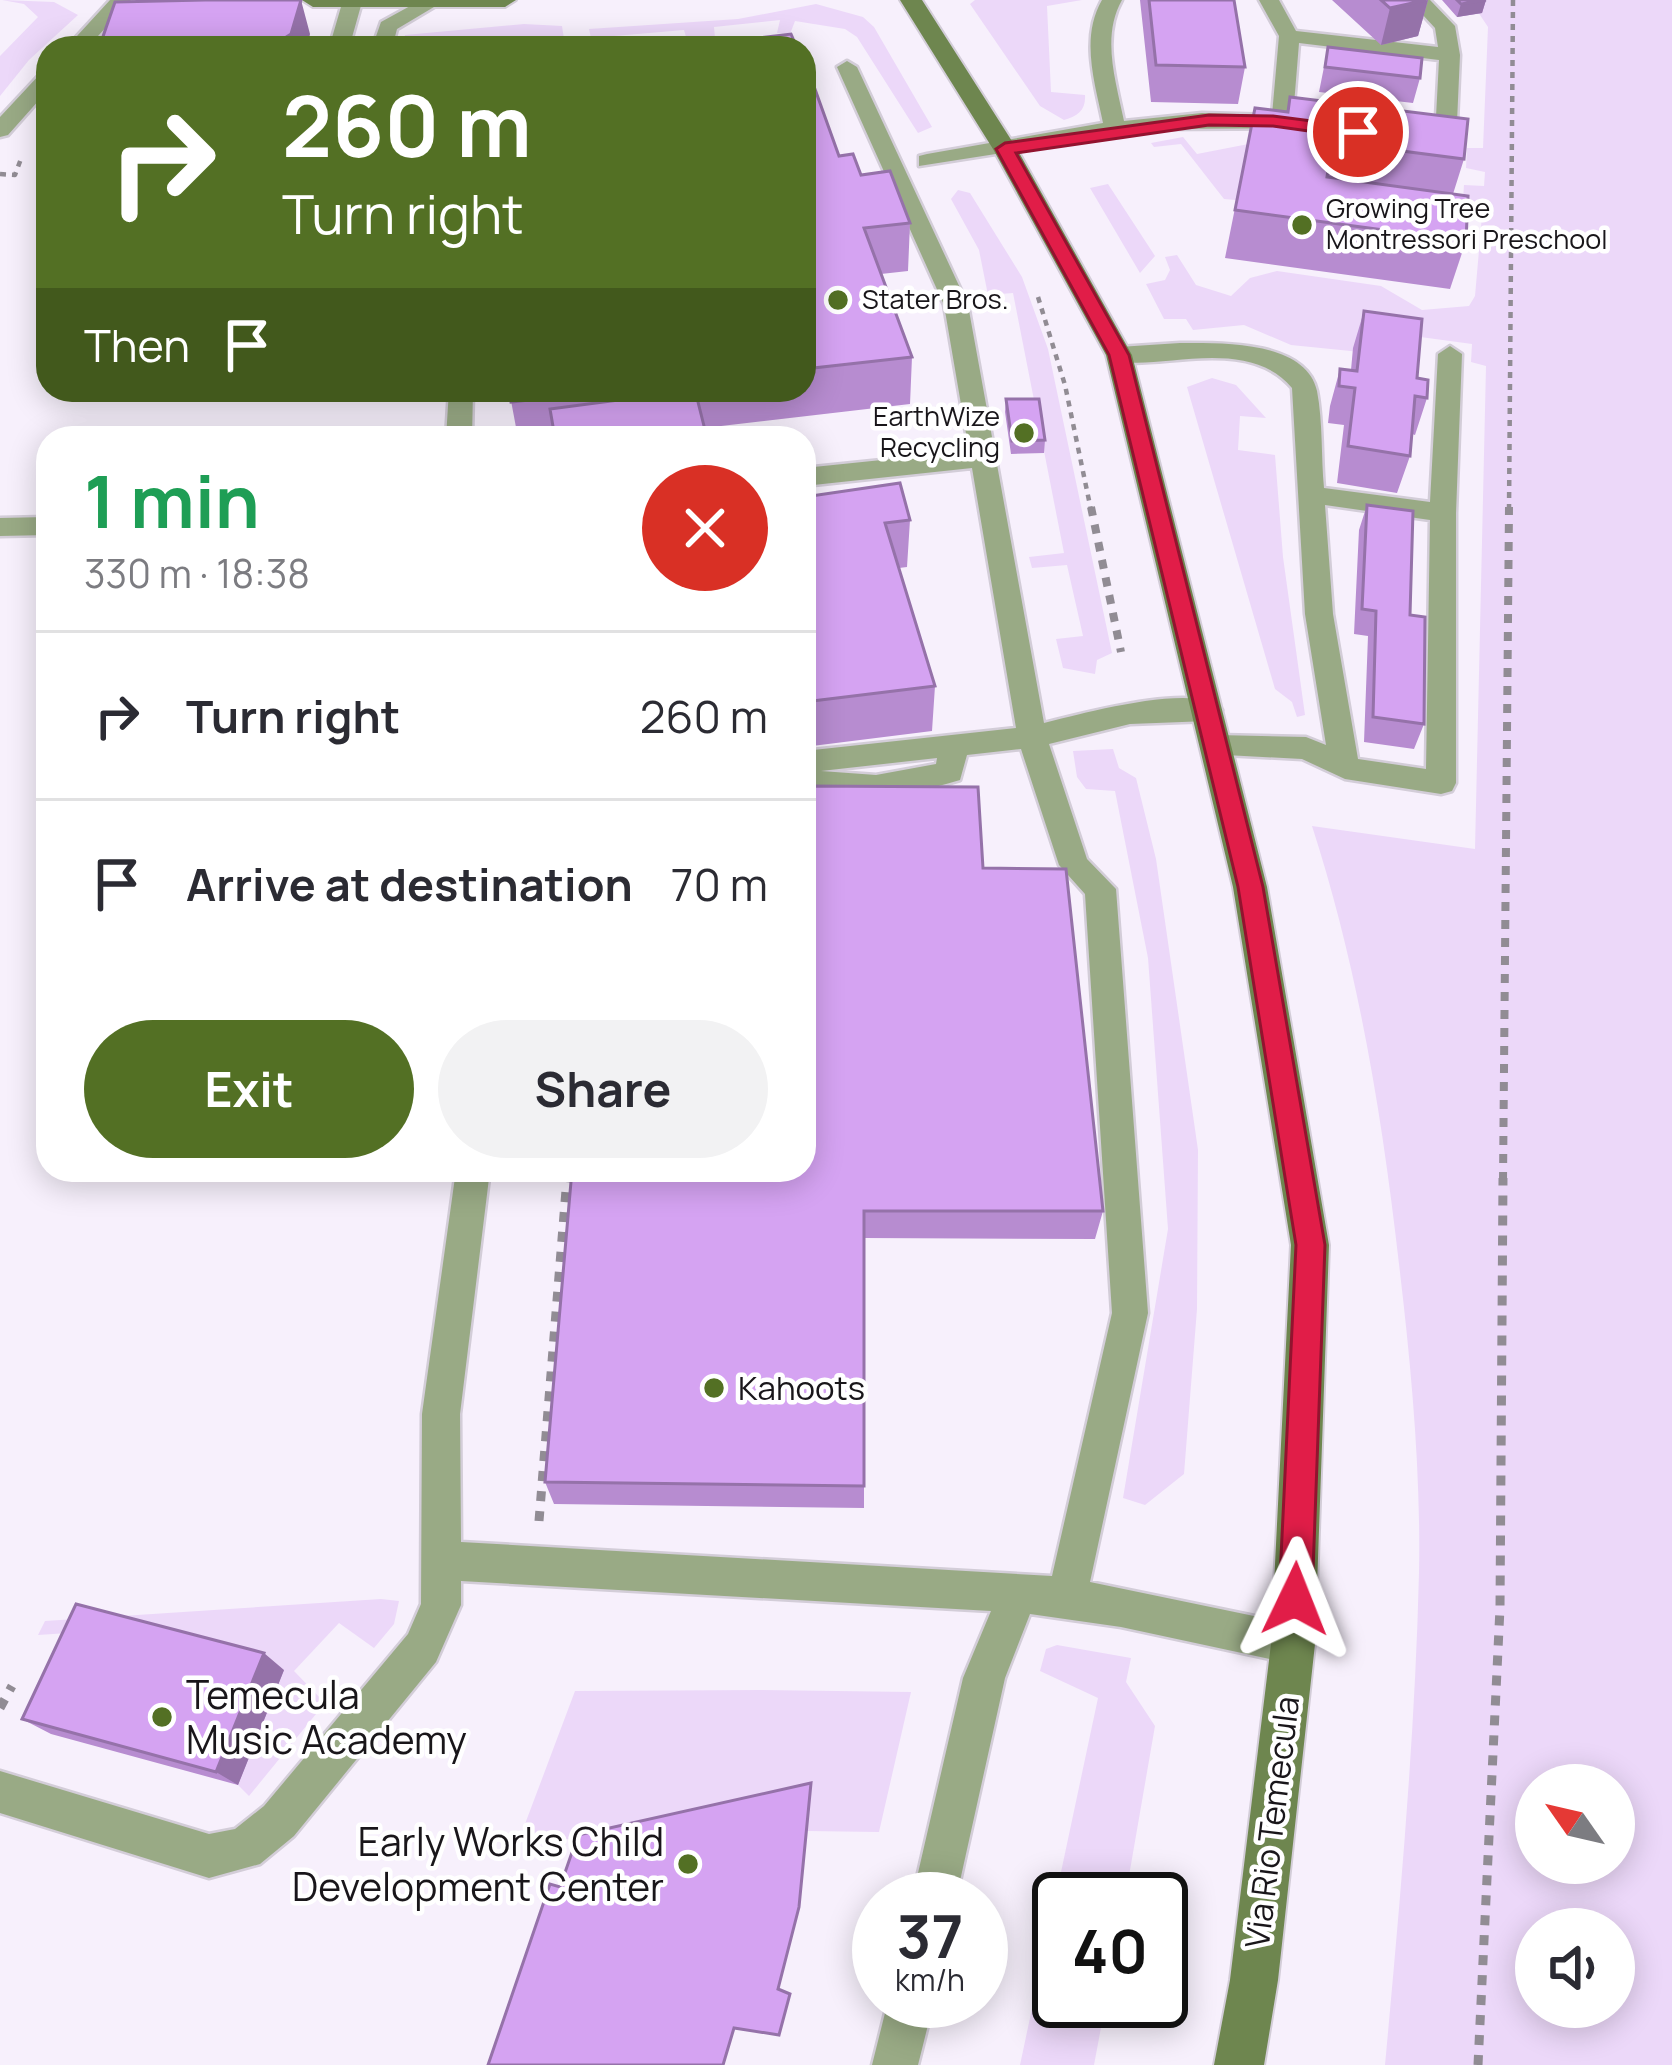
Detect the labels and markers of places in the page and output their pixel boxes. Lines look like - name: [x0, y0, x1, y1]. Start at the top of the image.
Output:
- pin: [1307, 81, 1409, 183]
- place label: Growing Tree Montressori Preschool: [1326, 189, 1607, 257]
- marker: Growing Tree Montressori Preschool: [1289, 212, 1315, 238]
- place label: Stater Bros.: [862, 280, 1009, 317]
- marker: Stater Bros.: [825, 287, 851, 313]
- place label: EarthWize Recycling: [873, 397, 1000, 465]
- marker: EarthWize Recycling: [1011, 420, 1037, 446]
- place label: Kahoots: [738, 1365, 865, 1410]
- marker: Kahoots: [701, 1375, 727, 1401]
- place label: Temecula Music Academy: [186, 1667, 467, 1766]
- marker: Temecula Music Academy: [149, 1704, 175, 1730]
- place label: Early Works Child Development Center: [292, 1814, 664, 1913]
- marker: Early Works Child Development Center: [675, 1851, 701, 1877]

